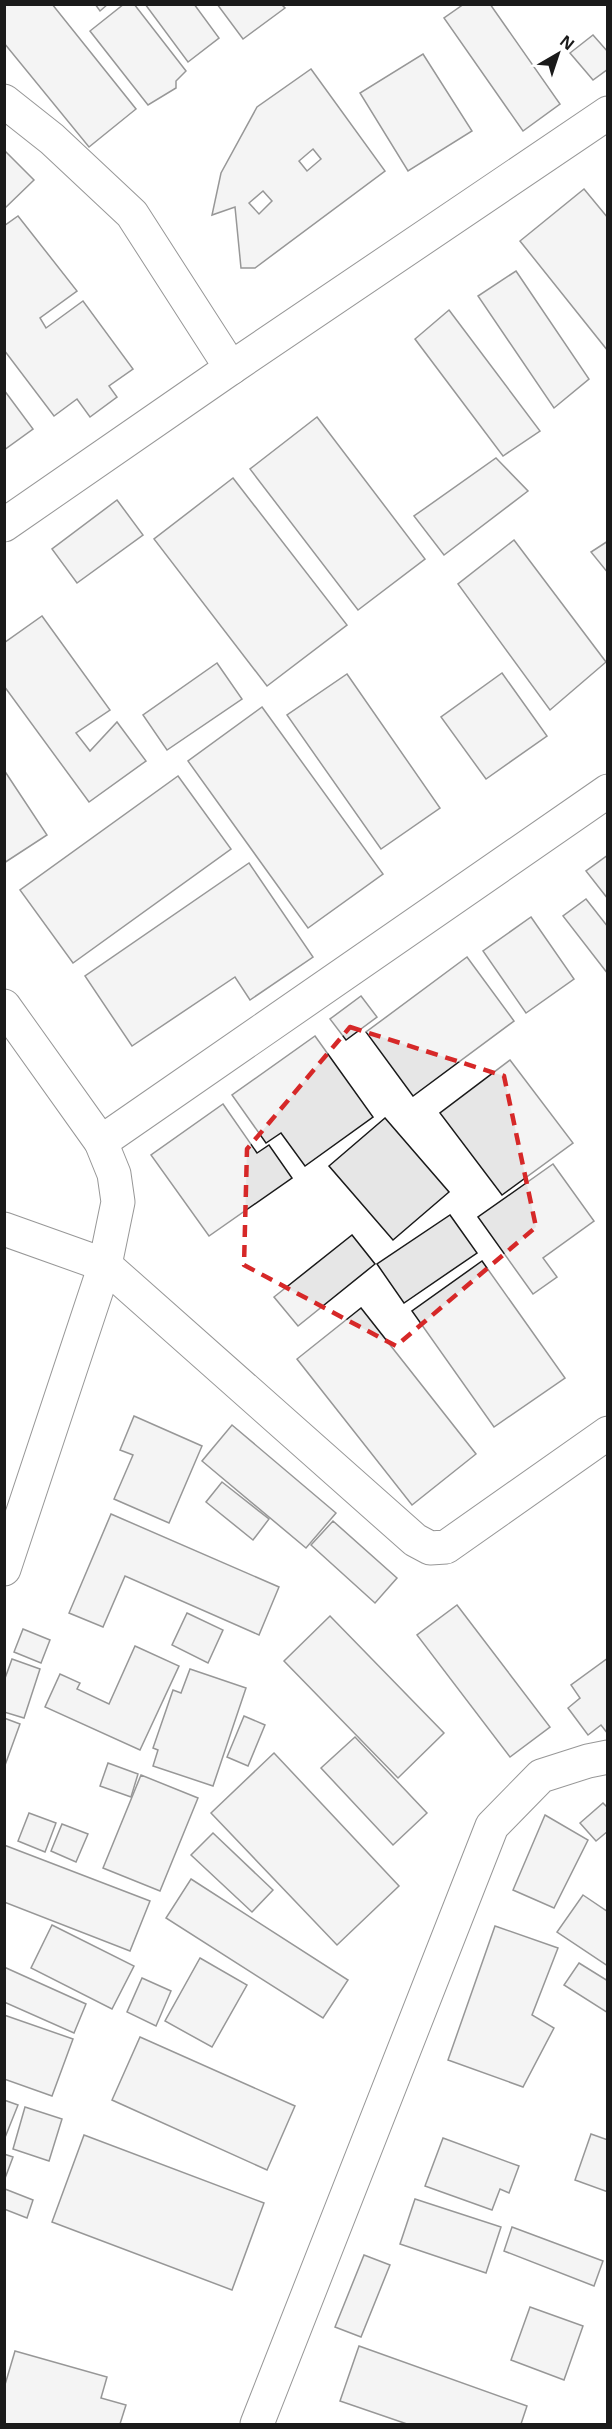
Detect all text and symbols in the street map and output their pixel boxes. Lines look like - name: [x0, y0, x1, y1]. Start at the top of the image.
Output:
- north arrow: [528, 24, 588, 84]
- text: N: [555, 30, 579, 55]

